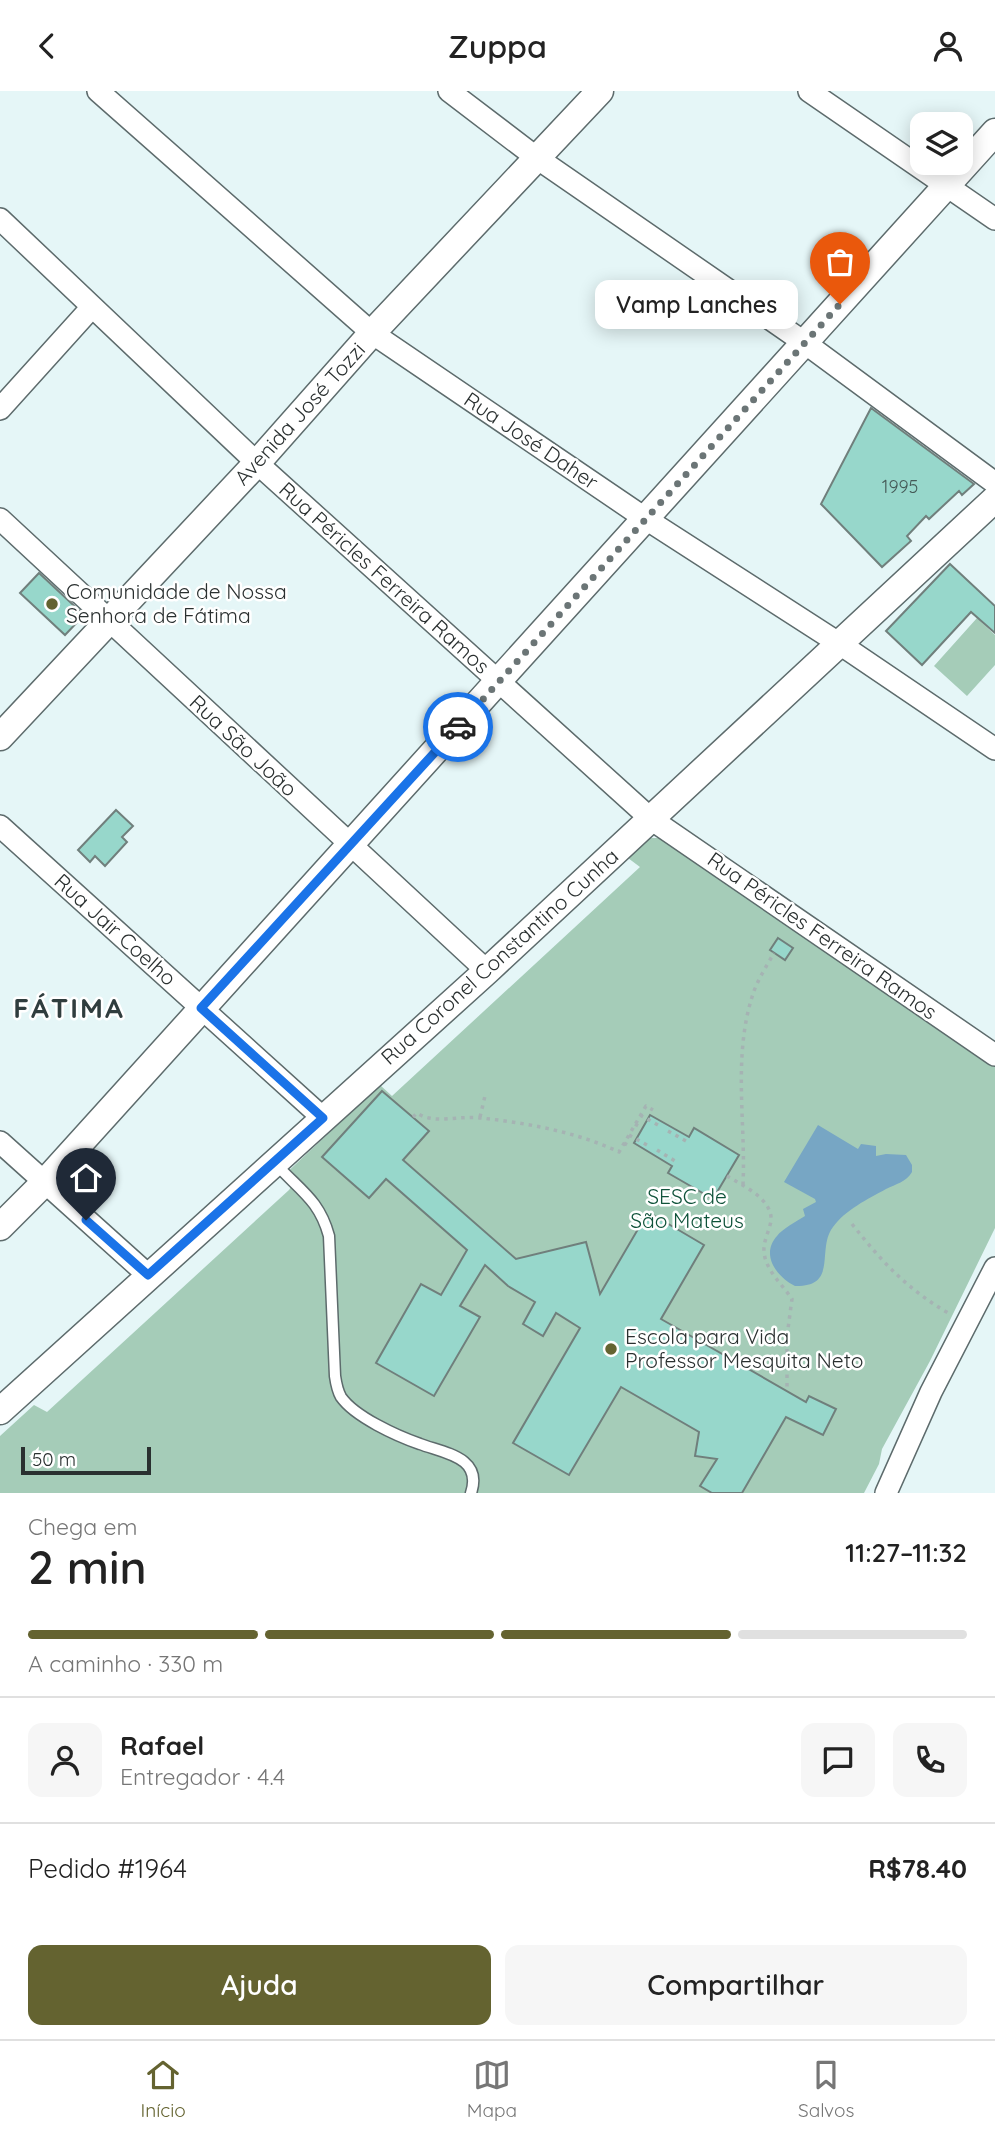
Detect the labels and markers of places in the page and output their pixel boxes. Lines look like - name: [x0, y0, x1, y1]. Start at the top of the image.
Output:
- pin: [810, 232, 870, 304]
- callout: Vamp Lanches: [595, 279, 798, 329]
- place label: Comunidade de Nossa Senhora de Fátima: [66, 578, 287, 628]
- marker: Comunidade de Nossa Senhora de Fátima: [44, 596, 60, 612]
- pin: [56, 1148, 116, 1220]
- place label: Escola para Vida Professor Mesquita Neto: [625, 1323, 863, 1373]
- marker: Escola para Vida Professor Mesquita Neto: [603, 1341, 619, 1357]

